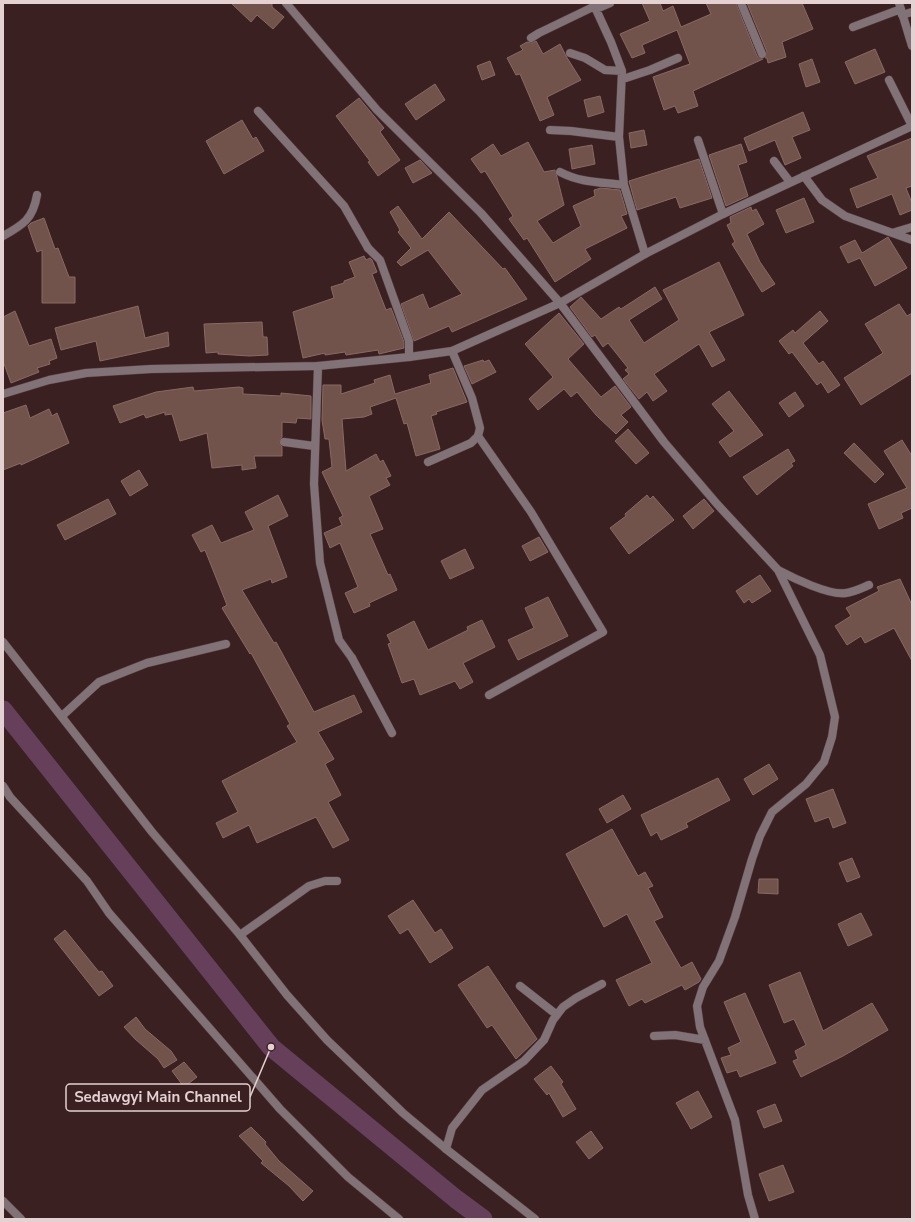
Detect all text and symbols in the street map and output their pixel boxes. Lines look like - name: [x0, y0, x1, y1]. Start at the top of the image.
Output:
- callout: Sedawgyi Main Channel: [66, 1084, 250, 1111]
- text: Sedawgyi Main Channel: [74, 1087, 242, 1107]

